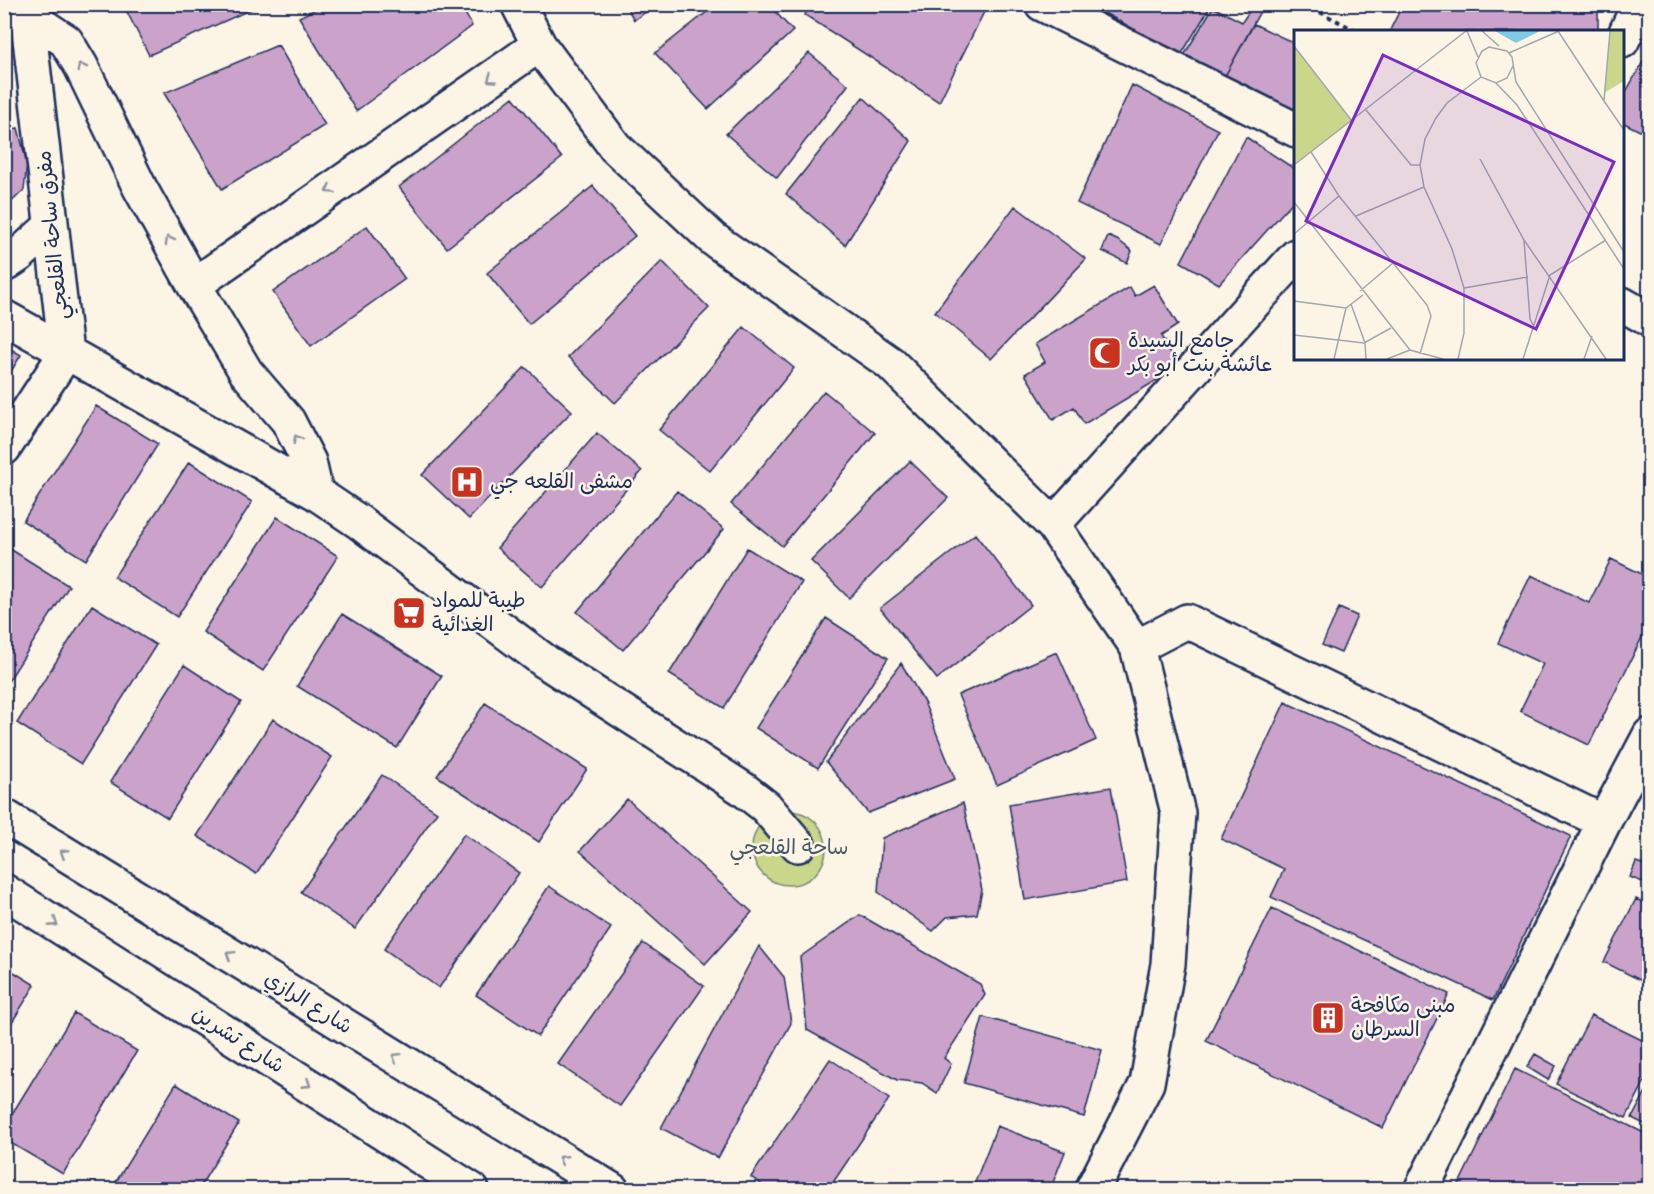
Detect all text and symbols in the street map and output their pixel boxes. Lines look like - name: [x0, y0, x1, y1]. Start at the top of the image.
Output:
- inset map: [1294, 30, 1624, 360]
- one-way arrow: [76, 62, 88, 73]
- one-way arrow: [486, 72, 497, 83]
- street label: مفرق ساحة القلعجي: [30, 149, 80, 321]
- one-way arrow: [326, 183, 337, 194]
- one-way arrow: [165, 236, 176, 246]
- place label: جامع السيدة عائشة بنت أبو بكر: [1126, 327, 1272, 379]
- mosque icon: جامع السيدة عائشة بنت أبو بكر: [1087, 335, 1123, 371]
- one-way arrow: [293, 434, 305, 445]
- hospital icon: مشفى القلعه جي: [449, 464, 485, 500]
- place label: مشفى القلعه جي: [490, 468, 633, 500]
- place label: طيبة للمواد الغذائية: [432, 587, 526, 639]
- supermarket icon: طيبة للمواد الغذائية: [391, 595, 427, 631]
- park label: ساحة القلعجي: [729, 834, 849, 866]
- one-way arrow: [60, 848, 70, 860]
- one-way arrow: [48, 915, 58, 927]
- one-way arrow: [226, 950, 236, 962]
- street label: شارع الرازي: [259, 965, 357, 1041]
- place label: مبنى مكافحة السرطان: [1351, 992, 1455, 1044]
- street label: شارع تشرين: [186, 1000, 290, 1080]
- building icon: مبنى مكافحة السرطان: [1310, 1000, 1346, 1036]
- one-way arrow: [392, 1052, 402, 1064]
- one-way arrow: [300, 1077, 311, 1088]
- one-way arrow: [558, 1155, 569, 1166]

